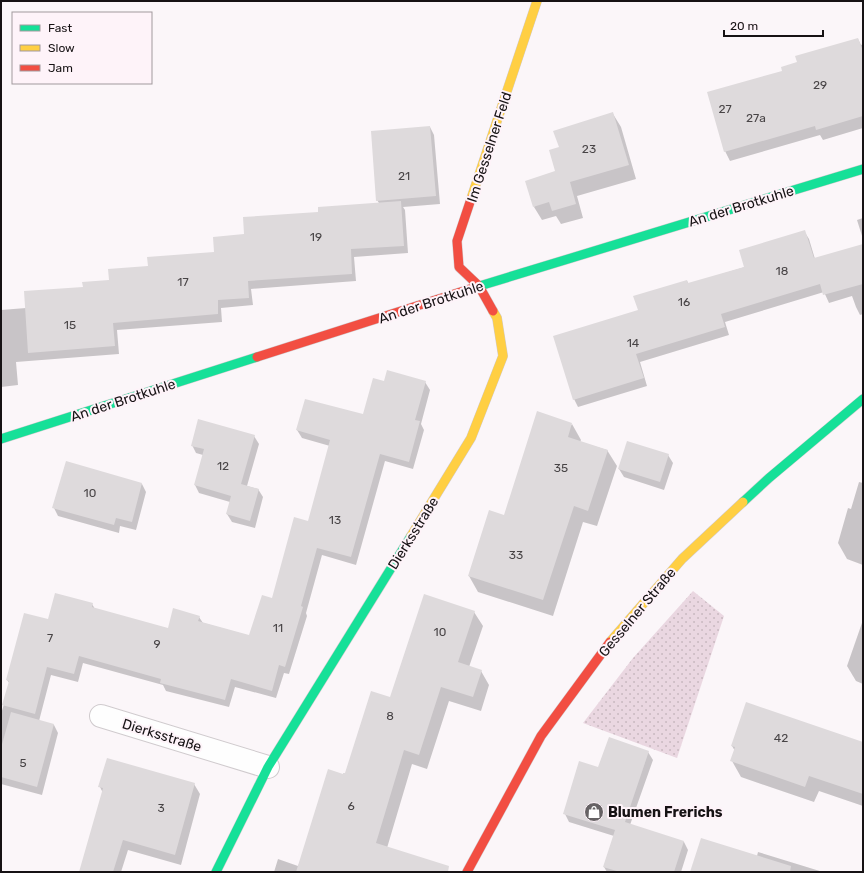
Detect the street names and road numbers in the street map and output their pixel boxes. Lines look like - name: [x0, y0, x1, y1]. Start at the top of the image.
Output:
- street label: Im Gesselner Feld: [464, 90, 515, 204]
- street label: An der Brotkuhle: [686, 182, 796, 231]
- street label: An der Brotkuhle: [377, 277, 486, 327]
- street label: An der Brotkuhle: [69, 375, 178, 425]
- street label: Dierksstraße: [384, 494, 442, 573]
- street label: Gesselner Straße: [595, 564, 680, 660]
- street label: Dierksstraße: [120, 715, 204, 756]

